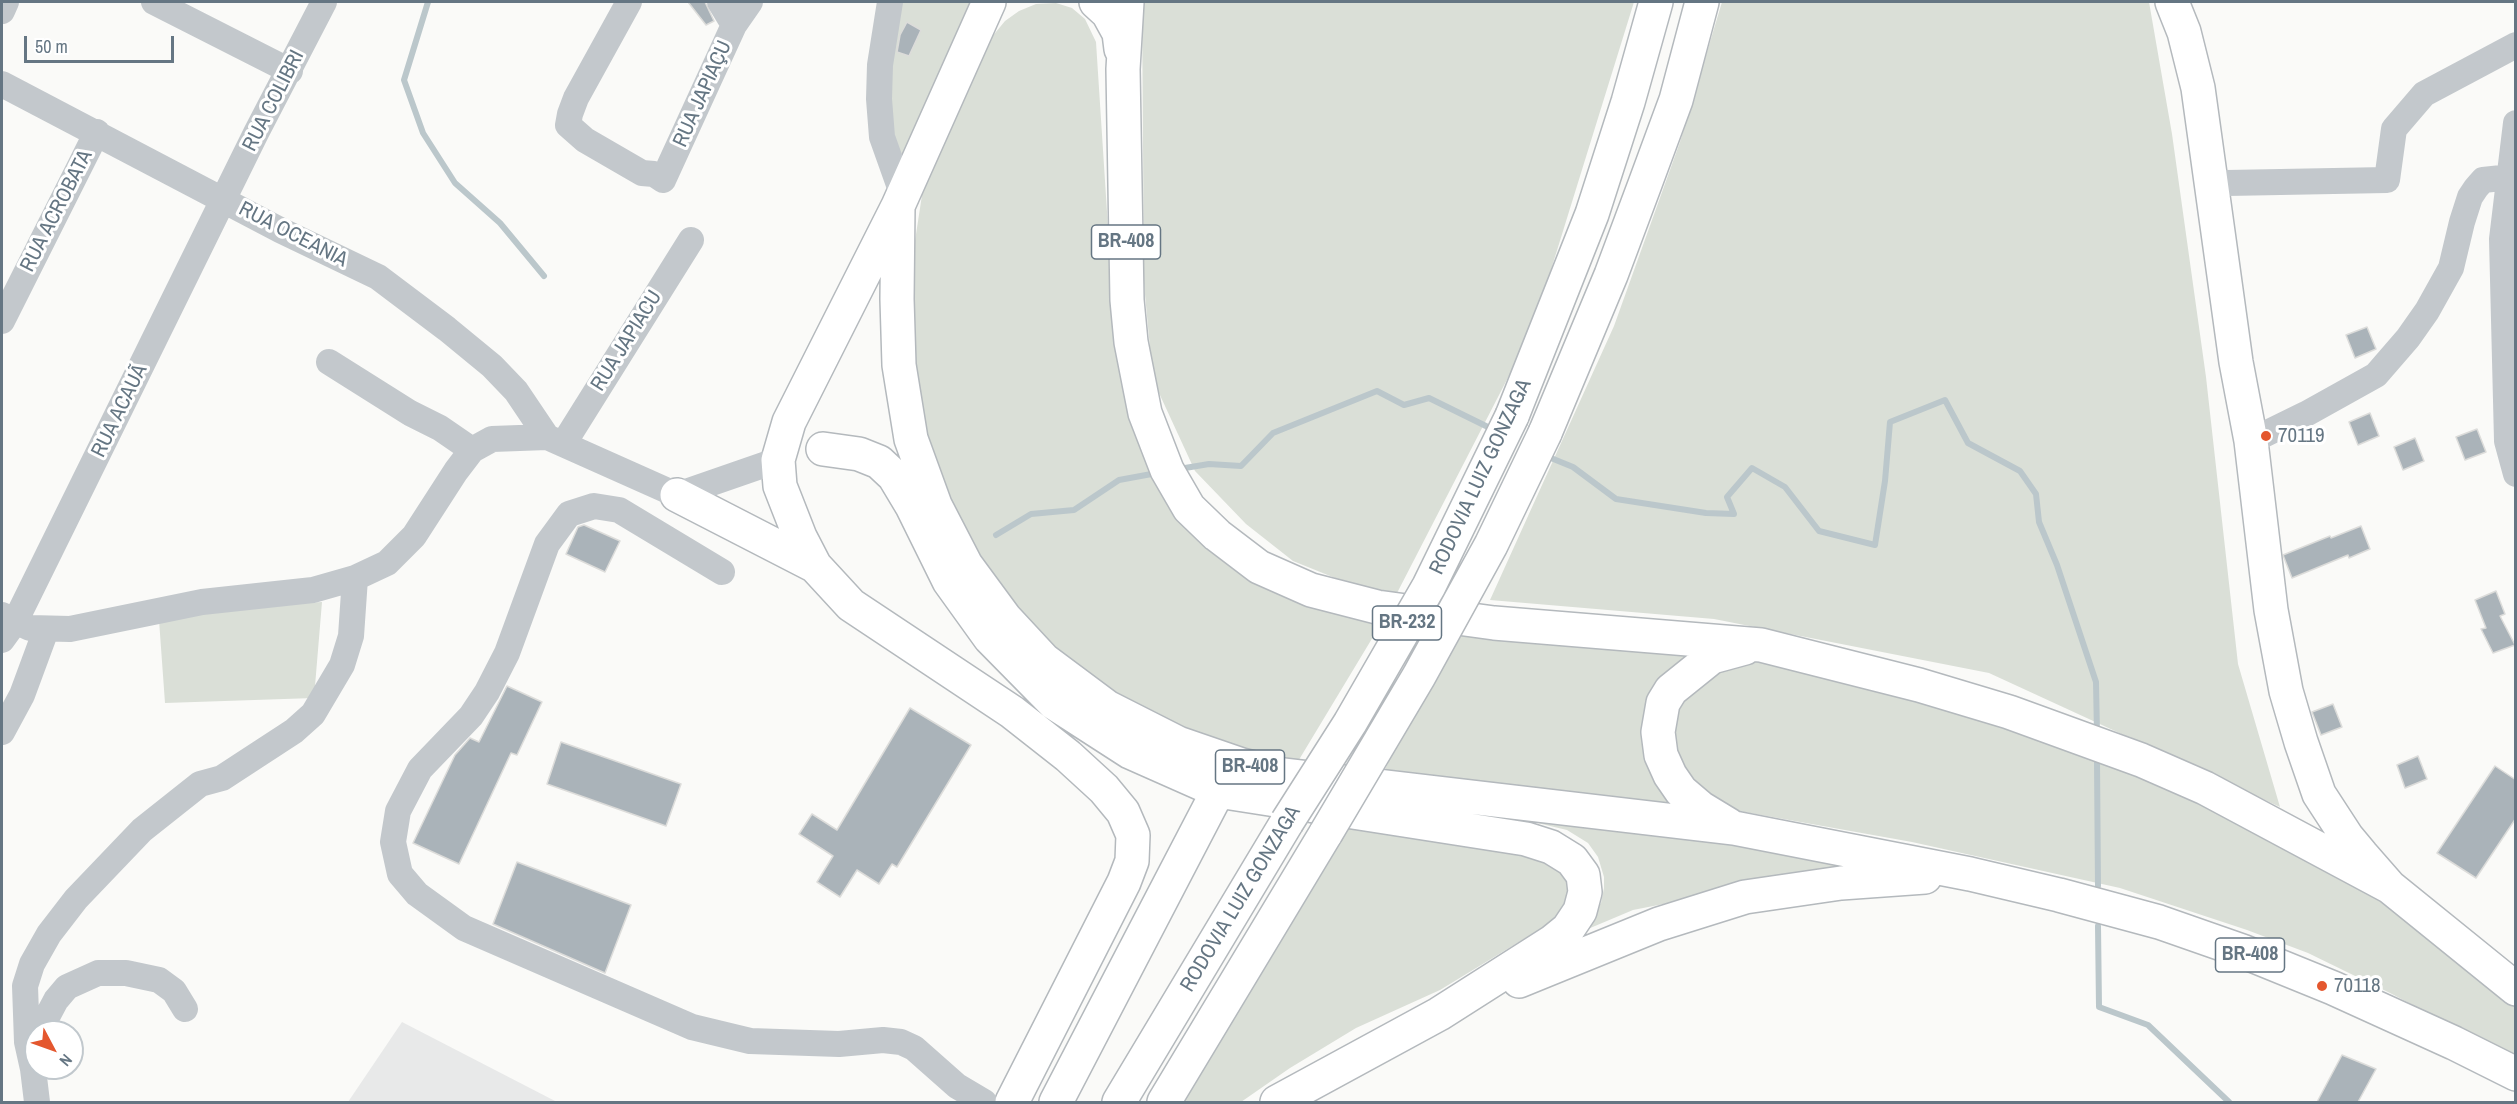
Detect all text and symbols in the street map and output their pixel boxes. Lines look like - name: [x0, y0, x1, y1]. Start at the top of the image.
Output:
- scale bar: [27, 24, 177, 62]
- text: 50 m: [35, 34, 68, 59]
- street label: RUA JAPIAÇU: [668, 37, 738, 151]
- street label: RUA COLIBRI: [238, 46, 310, 156]
- street label: RUA ACROBATA: [16, 146, 98, 276]
- street label: RUA OCEANIA: [234, 197, 352, 273]
- road number: BR-408: [1092, 225, 1160, 259]
- street label: RUA JAPIACU: [586, 286, 668, 396]
- street label: RUA ACAUÃ: [87, 360, 153, 462]
- street label: RODOVIA LUIZ GONZAGA: [1425, 375, 1537, 579]
- place label: 70119: [2278, 423, 2325, 449]
- marker: 70119: [2259, 429, 2273, 443]
- road number: BR-232: [1372, 606, 1442, 640]
- road number: BR-408: [1216, 750, 1284, 784]
- street label: RODOVIA LUIZ GONZAGA: [1175, 801, 1307, 997]
- road number: BR-408: [2216, 938, 2284, 972]
- place label: 70118: [2334, 973, 2381, 999]
- marker: 70118: [2315, 979, 2329, 993]
- north arrow: [24, 1020, 84, 1080]
- text: N: [55, 1050, 77, 1071]

